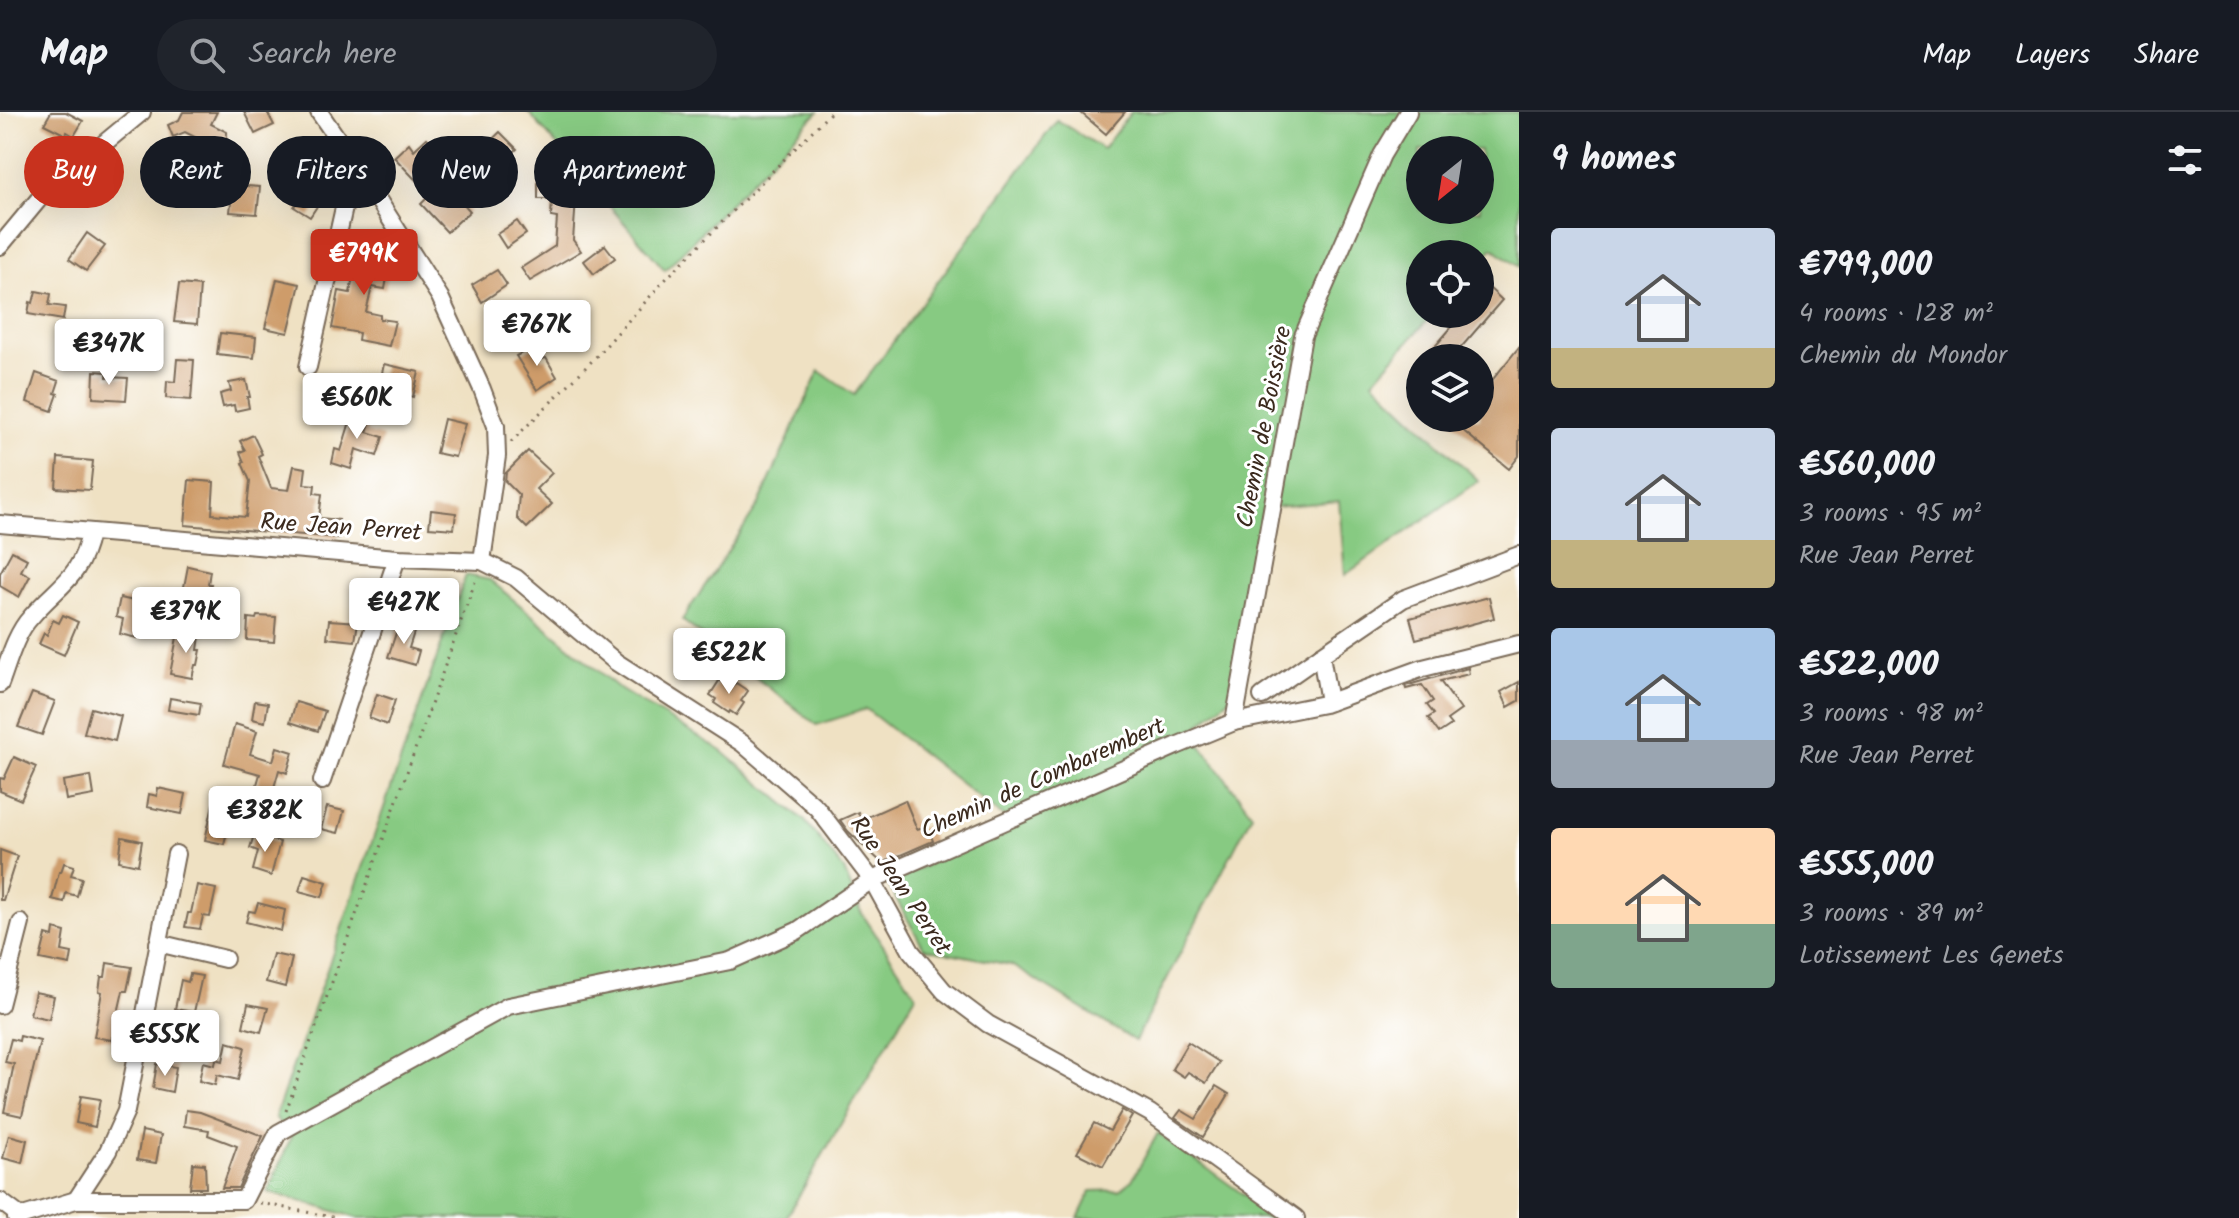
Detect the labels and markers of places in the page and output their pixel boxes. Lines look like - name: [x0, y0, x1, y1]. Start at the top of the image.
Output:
- pin: €799K: [308, 229, 420, 297]
- pin: €767K: [481, 300, 593, 368]
- pin: €347K: [53, 319, 165, 387]
- pin: €560K: [301, 373, 413, 441]
- pin: €427K: [348, 578, 460, 646]
- pin: €379K: [130, 587, 242, 655]
- pin: €522K: [673, 628, 785, 696]
- pin: €382K: [209, 786, 321, 854]
- pin: €555K: [109, 1010, 221, 1078]

